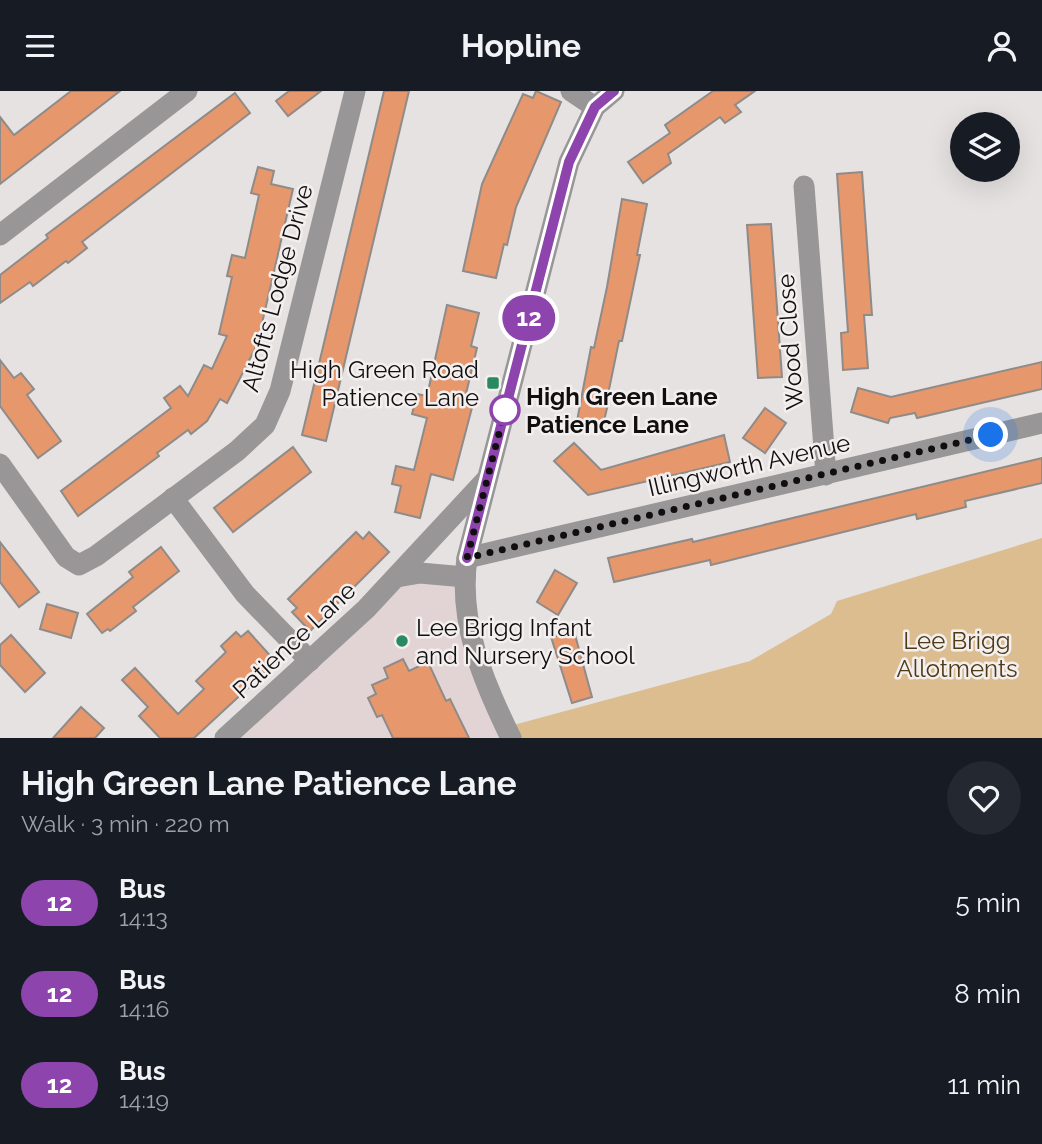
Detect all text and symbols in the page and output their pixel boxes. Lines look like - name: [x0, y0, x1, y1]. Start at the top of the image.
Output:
- icon: menu: [21, 27, 59, 65]
- text: Hopline: [461, 27, 581, 64]
- icon: person: [983, 27, 1021, 65]
- map controls: [950, 112, 1020, 182]
- button: layers: [950, 112, 1020, 182]
- street label: Altofts Lodge Drive: [235, 181, 319, 395]
- street label: Wood Close: [771, 273, 809, 411]
- line badge: 12: [498, 295, 560, 341]
- text: 12: [516, 303, 542, 332]
- place label: High Green Road Patience Lane: [290, 355, 479, 412]
- marker: High Green Road Patience Lane: [485, 375, 501, 391]
- place label: High Green Lane Patience Lane: [526, 382, 718, 439]
- marker: High Green Lane Patience Lane: [490, 395, 520, 425]
- your location: [973, 417, 1008, 452]
- street label: Illingworth Avenue: [645, 428, 853, 502]
- street label: Patience Lane: [226, 576, 362, 704]
- place label: Lee Brigg Infant and Nursery School: [416, 613, 635, 670]
- park label: Lee Brigg Allotments: [896, 626, 1018, 683]
- marker: Lee Brigg Infant and Nursery School: [394, 633, 410, 649]
- button: heart: [947, 761, 1021, 835]
- text: High Green Lane Patience Lane: [21, 764, 516, 803]
- text: Walk · 3 min · 220 m: [21, 810, 230, 837]
- text: Bus: [119, 874, 166, 904]
- text: 12: [47, 888, 72, 917]
- text: 5 min: [955, 888, 1021, 918]
- text: 14:13: [119, 904, 168, 931]
- text: Bus: [119, 965, 166, 995]
- text: 12: [47, 979, 72, 1008]
- text: 8 min: [954, 979, 1021, 1009]
- text: 14:16: [119, 995, 169, 1022]
- text: Bus: [119, 1056, 166, 1086]
- text: 12: [47, 1070, 72, 1099]
- text: 11 min: [947, 1070, 1021, 1100]
- text: 14:19: [119, 1086, 169, 1113]

